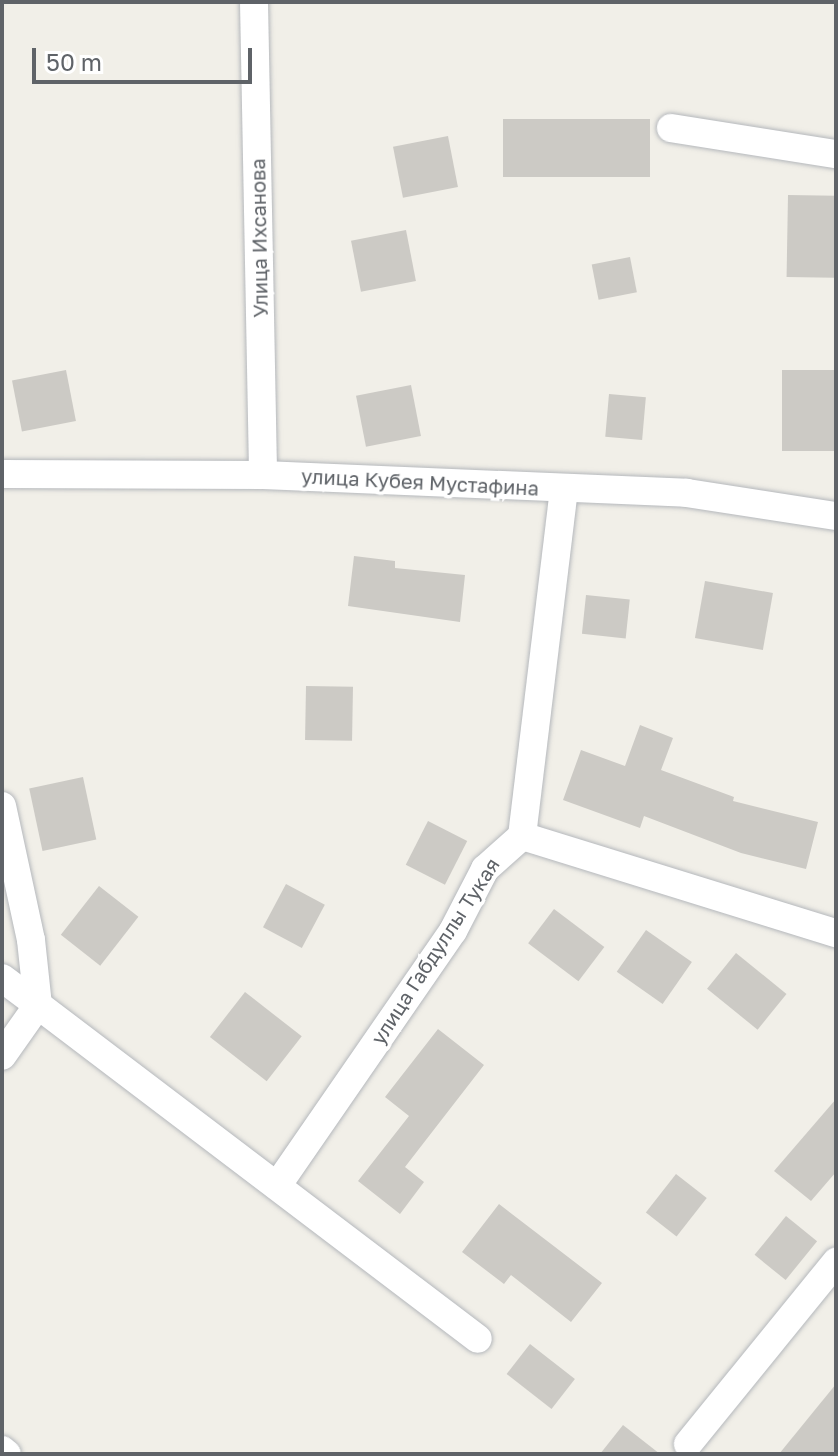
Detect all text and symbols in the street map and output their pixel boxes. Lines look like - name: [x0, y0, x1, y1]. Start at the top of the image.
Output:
- scale bar: [36, 32, 256, 82]
- text: 50 m: [46, 47, 102, 76]
- street label: Улица Ихсанова: [246, 158, 272, 318]
- street label: улица Кубея Мустафина: [301, 464, 539, 500]
- street label: улица Габдуллы Тукая: [366, 853, 504, 1049]

